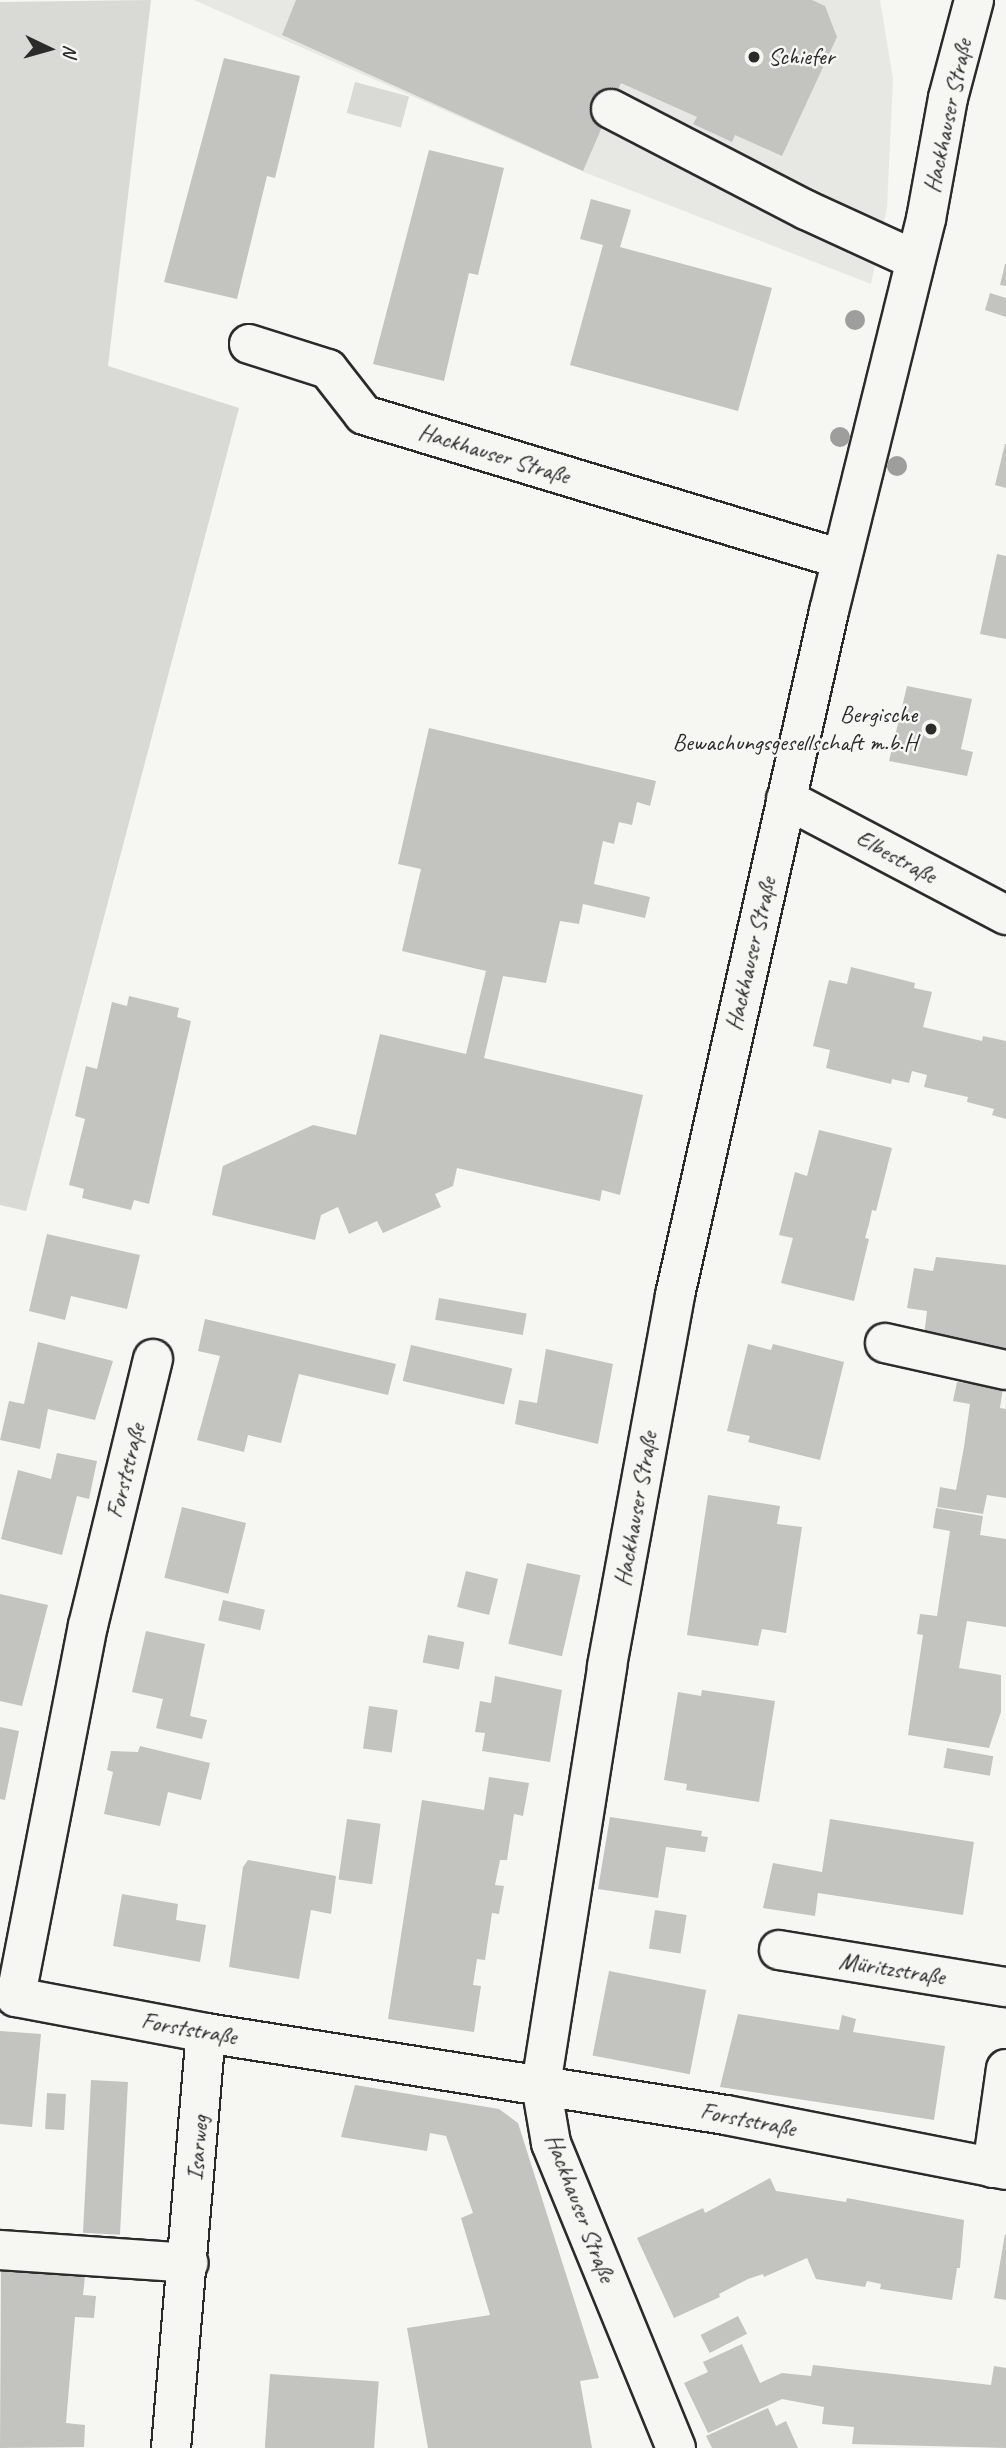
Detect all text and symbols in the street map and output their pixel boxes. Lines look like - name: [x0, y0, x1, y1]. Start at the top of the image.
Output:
- north arrow: [14, 14, 84, 84]
- street label: Hackhauser Straße: [918, 36, 978, 196]
- place label: Schiefer: [768, 43, 834, 71]
- text: N: [57, 44, 82, 58]
- marker: Schiefer: [746, 49, 762, 65]
- street label: Hackhauser Straße: [414, 417, 574, 491]
- place label: Bergische Bewachungsgesellschaft m.b.H: [674, 701, 917, 757]
- marker: Bergische Bewachungsgesellschaft m.b.H: [923, 721, 939, 737]
- street label: Elbestraße: [851, 824, 941, 890]
- street label: Hackhauser Straße: [719, 874, 783, 1034]
- street label: Forststraße: [100, 1421, 152, 1521]
- street label: Hackhauser Straße: [608, 1429, 664, 1589]
- street label: Müritzstraße: [837, 1946, 947, 1992]
- street label: Forststraße: [139, 2006, 239, 2052]
- street label: Forststraße: [698, 2097, 798, 2143]
- street label: Isarweg: [181, 2114, 215, 2182]
- street label: Hackhauser Straße: [538, 2129, 622, 2287]

